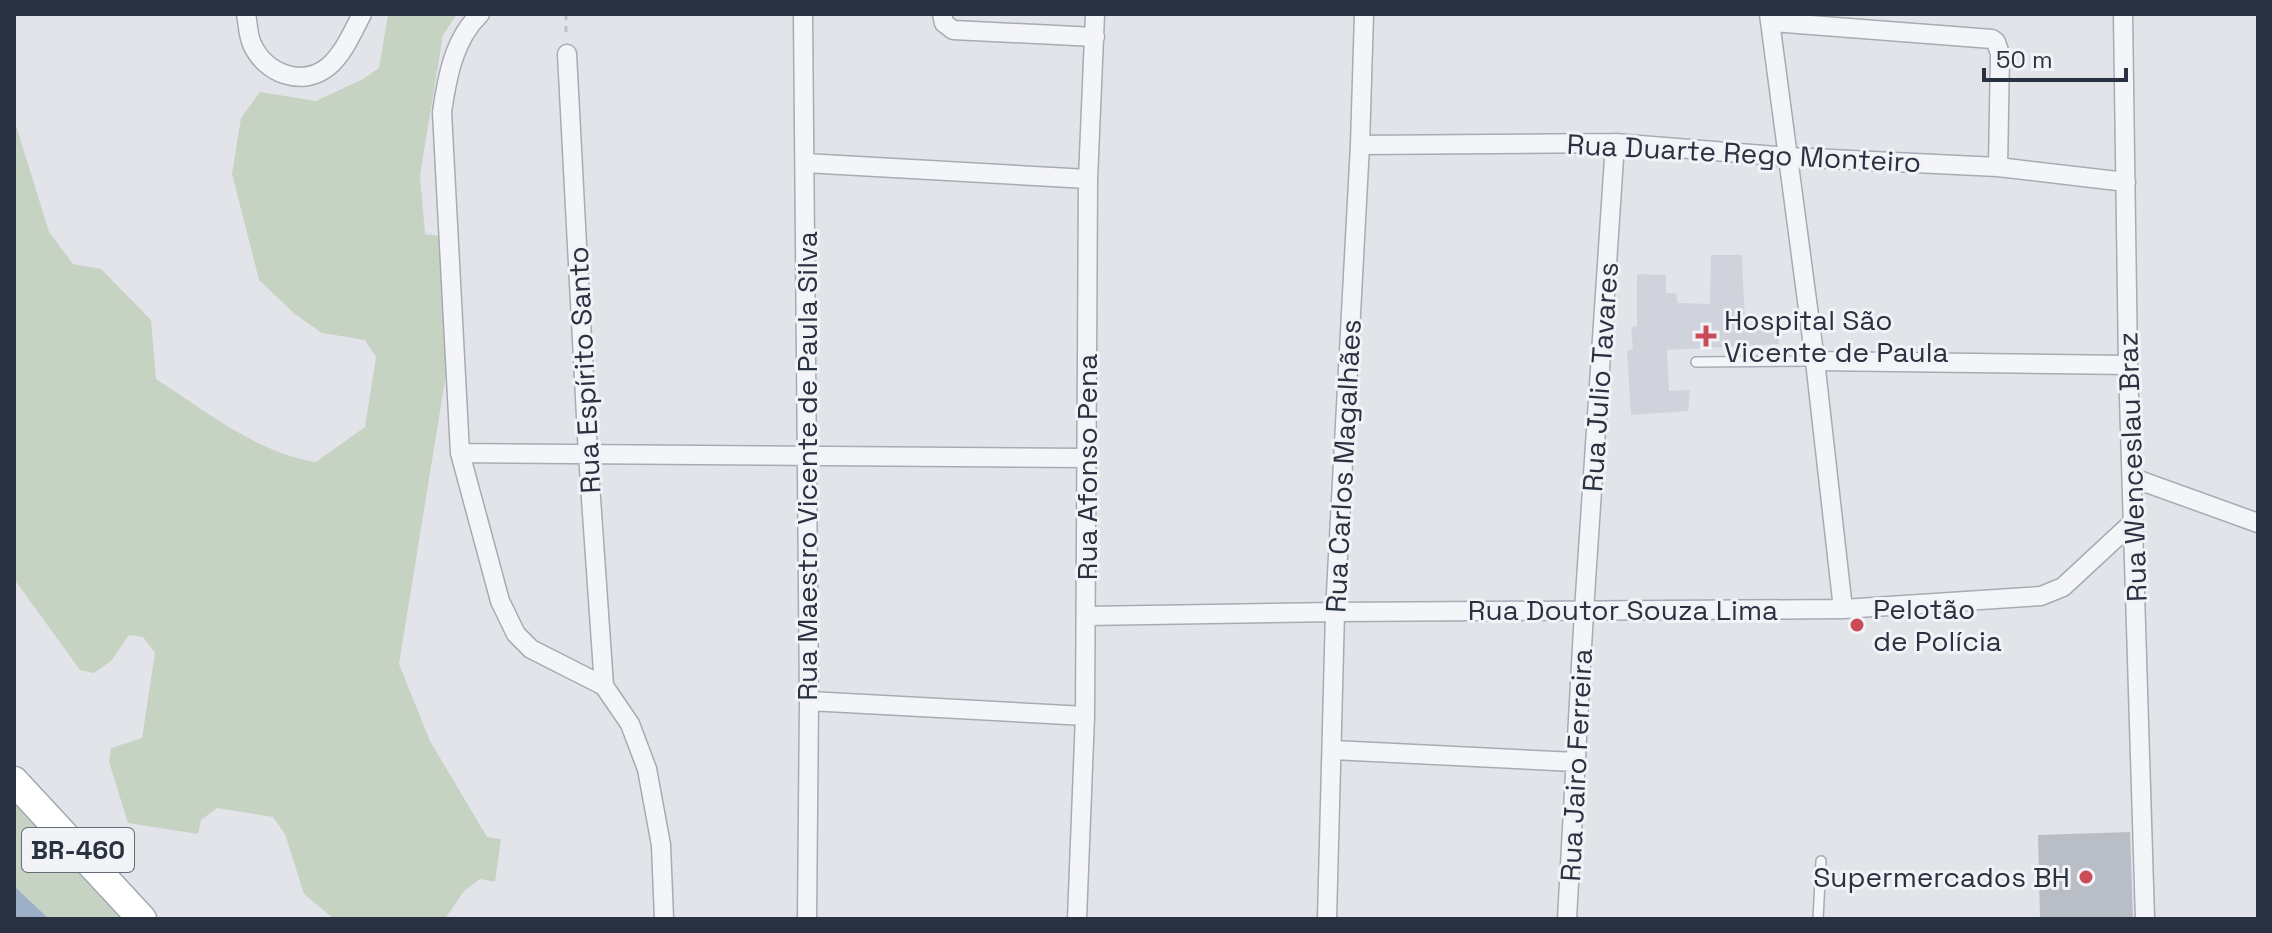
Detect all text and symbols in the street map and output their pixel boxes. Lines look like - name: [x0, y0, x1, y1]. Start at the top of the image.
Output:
- scale bar: [1984, 32, 2126, 82]
- text: 50 m: [1996, 44, 2053, 75]
- street label: Rua Duarte Rego Monteiro: [1566, 126, 1922, 180]
- street label: Rua Maestro Vicente de Paula Silva: [789, 231, 825, 701]
- street label: Rua Espírito Santo: [560, 245, 608, 495]
- street label: Rua Julio Tavares: [1574, 261, 1626, 493]
- place label: Hospital São Vicente de Paula: [1724, 302, 1949, 370]
- street label: Rua Carlos Magalhães: [1317, 318, 1369, 614]
- marker: Hospital São Vicente de Paula: [1695, 325, 1717, 347]
- street label: Rua Wenceslau Braz: [2109, 331, 2155, 603]
- street label: Rua Afonso Pena: [1069, 354, 1105, 580]
- place label: Pelotão de Polícia: [1873, 591, 2002, 659]
- street label: Rua Doutor Souza Lima: [1468, 592, 1778, 628]
- marker: Pelotão de Polícia: [1848, 616, 1866, 634]
- street label: Rua Jairo Ferreira: [1552, 648, 1600, 882]
- road number: BR-460: [22, 828, 134, 872]
- place label: Supermercados BH: [1813, 859, 2070, 895]
- marker: Supermercados BH: [2077, 868, 2095, 886]

